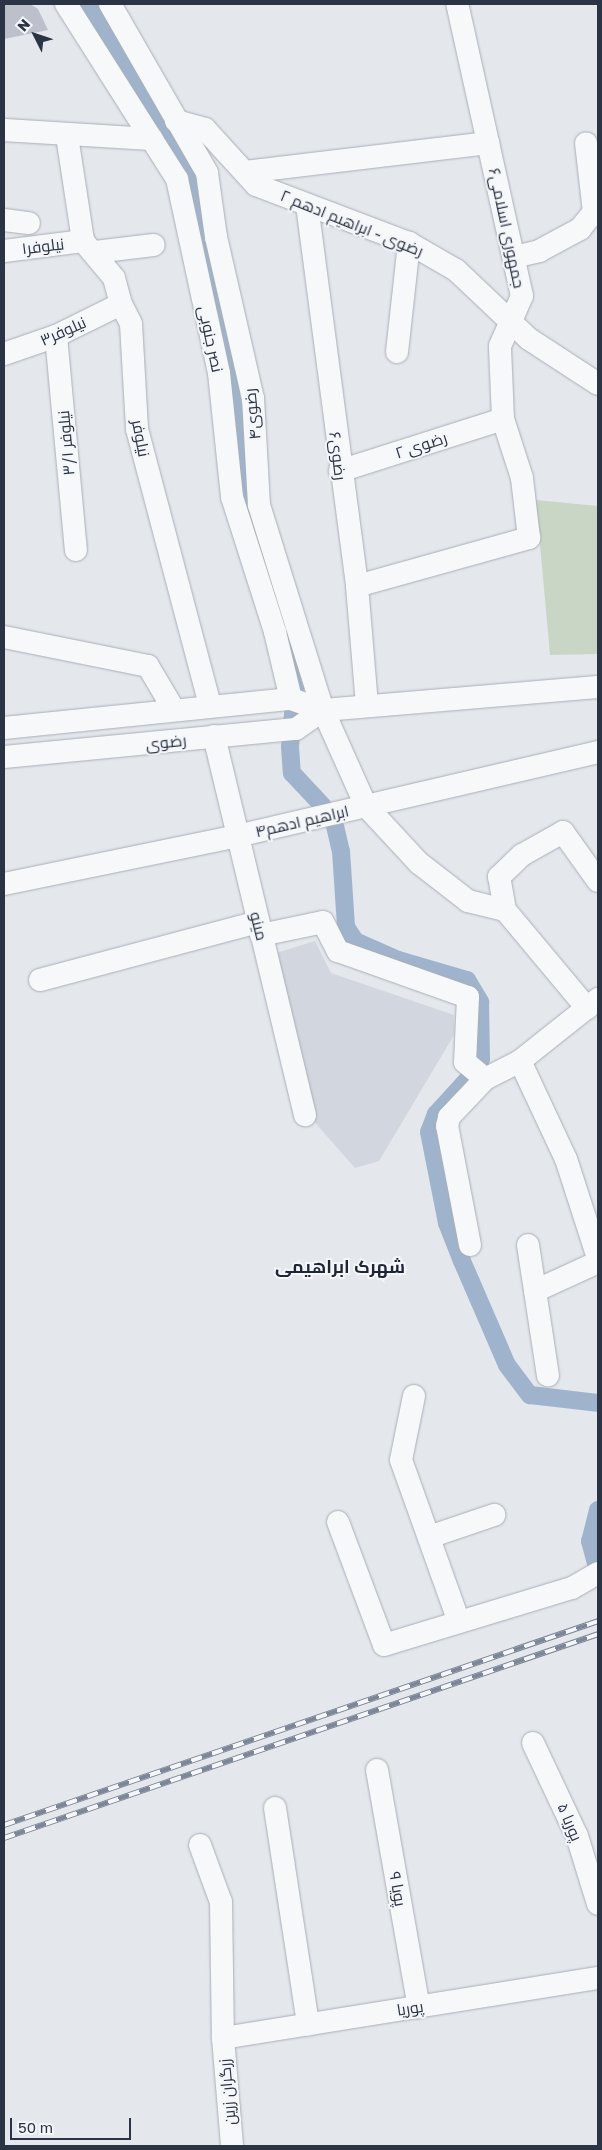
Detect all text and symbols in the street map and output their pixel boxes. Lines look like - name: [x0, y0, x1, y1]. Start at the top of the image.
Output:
- north arrow: [10, 10, 60, 60]
- text: N: [13, 15, 33, 34]
- street label: جمهوری اسلامی۶: [485, 166, 529, 290]
- street label: رضوی - ابراهیم ادهم ۲: [278, 186, 426, 260]
- street label: نیلوفر۱: [21, 234, 65, 258]
- street label: نصر جنوبی: [195, 304, 227, 374]
- street label: نیلوفر۳: [37, 312, 89, 350]
- street label: رضوی۴: [240, 387, 264, 441]
- street label: نیلوفر ۳/۱: [54, 410, 78, 476]
- street label: نیلوفر: [128, 418, 154, 458]
- street label: رضوی ۲: [393, 428, 449, 462]
- street label: رضوی۶: [326, 431, 350, 481]
- street label: رضوی: [145, 730, 187, 754]
- street label: ابراهیم ادهم۴: [253, 801, 351, 841]
- street label: مینو: [246, 910, 272, 942]
- district label: شهرک ابراهیمی: [275, 1255, 405, 1277]
- street label: پوریا ۵: [553, 1800, 587, 1844]
- street label: پویا ۹: [386, 1870, 410, 1908]
- street label: پوریا: [395, 1996, 425, 2020]
- street label: زرگران زرین: [215, 2058, 239, 2126]
- scale bar: [12, 2108, 134, 2140]
- text: 50 m: [18, 2118, 53, 2136]

